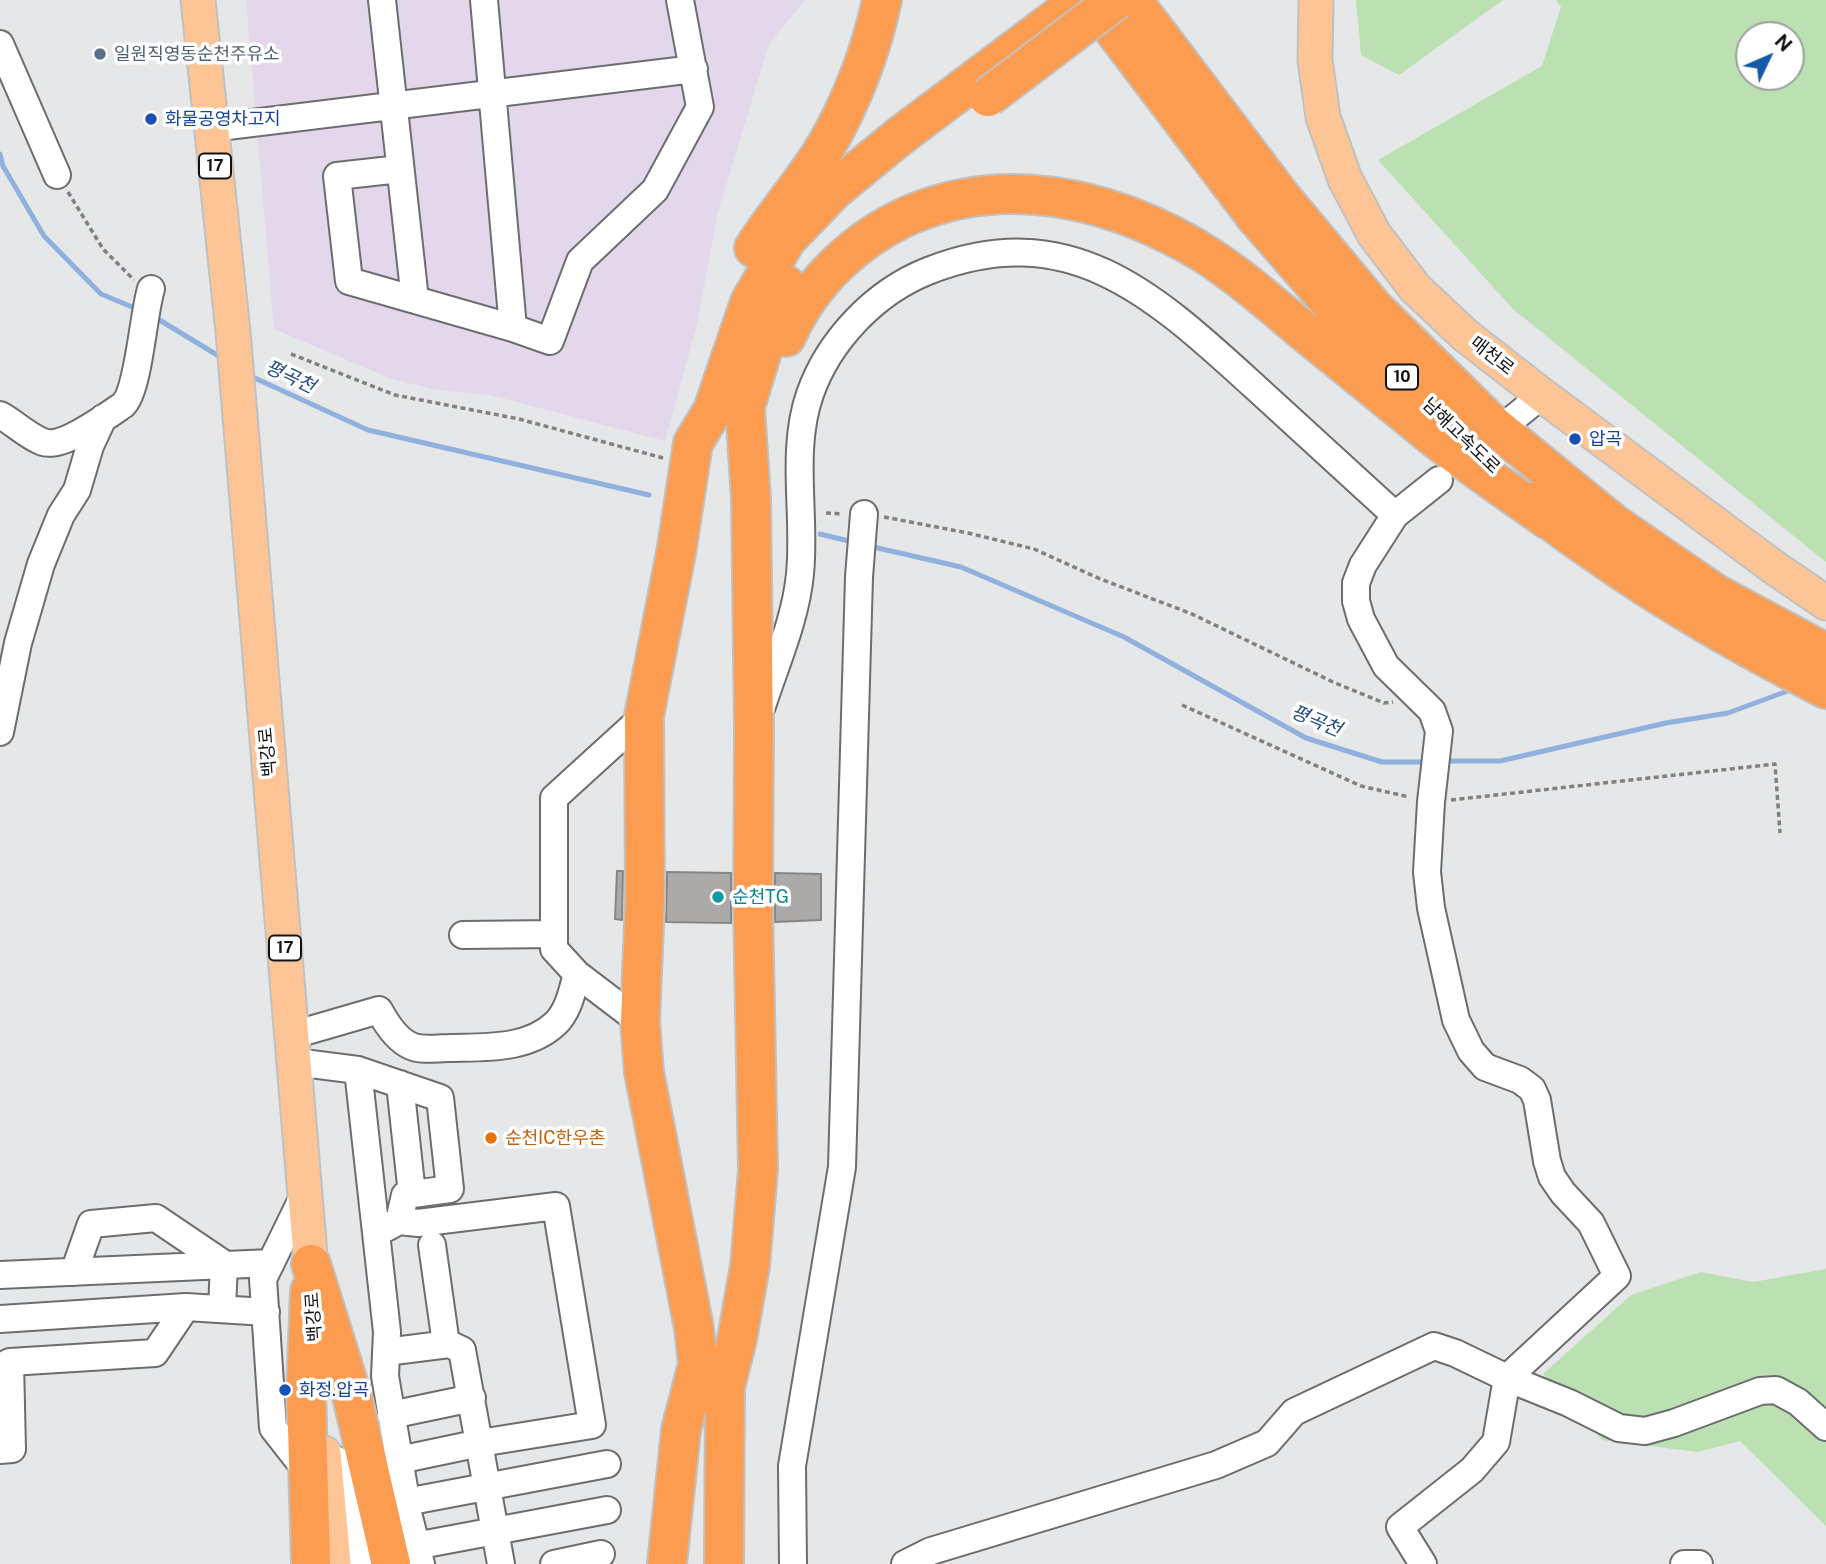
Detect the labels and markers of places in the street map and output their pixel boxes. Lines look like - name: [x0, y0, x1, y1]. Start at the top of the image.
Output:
- place label: 일원직영동순천주유소: [114, 43, 280, 65]
- marker: 일원직영동순천주유소: [92, 46, 108, 62]
- place label: 화물공영차고지: [165, 108, 281, 130]
- marker: 화물공영차고지: [143, 111, 159, 127]
- place label: 압곡: [1589, 428, 1622, 450]
- marker: 압곡: [1567, 431, 1583, 447]
- place label: 순천TG: [732, 886, 789, 908]
- marker: 순천TG: [710, 889, 726, 905]
- place label: 순천IC한우촌: [505, 1127, 605, 1149]
- marker: 순천IC한우촌: [483, 1130, 499, 1146]
- place label: 화정.압곡: [299, 1379, 369, 1401]
- marker: 화정.압곡: [277, 1382, 293, 1398]

